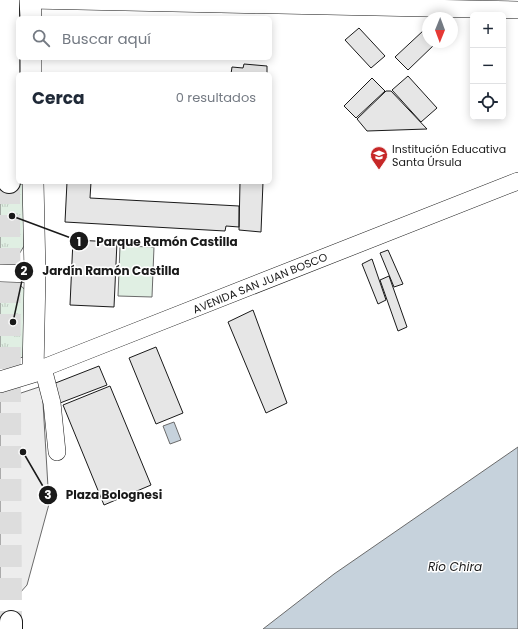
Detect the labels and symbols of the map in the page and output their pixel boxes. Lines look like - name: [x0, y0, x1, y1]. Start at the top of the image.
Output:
- north arrow: [422, 12, 458, 48]
- place label: Institución Educativa Santa Úrsula: [392, 141, 506, 170]
- school or university icon: Institución Educativa Santa Úrsula: [369, 145, 389, 170]
- callout: Parque Ramón Castilla: [69, 229, 246, 253]
- text: 1: [77, 233, 81, 250]
- text: Parque Ramón Castilla: [96, 233, 238, 250]
- street label: AVENIDA SAN JUAN BOSCO: [190, 248, 330, 317]
- callout: Jardín Ramón Castilla: [14, 259, 187, 283]
- text: 2: [21, 262, 28, 279]
- text: Jardín Ramón Castilla: [42, 262, 180, 279]
- callout: Plaza Bolognesi: [38, 483, 170, 507]
- text: 3: [44, 486, 52, 503]
- text: Plaza Bolognesi: [66, 486, 162, 503]
- water label: Río Chira: [428, 558, 482, 575]

